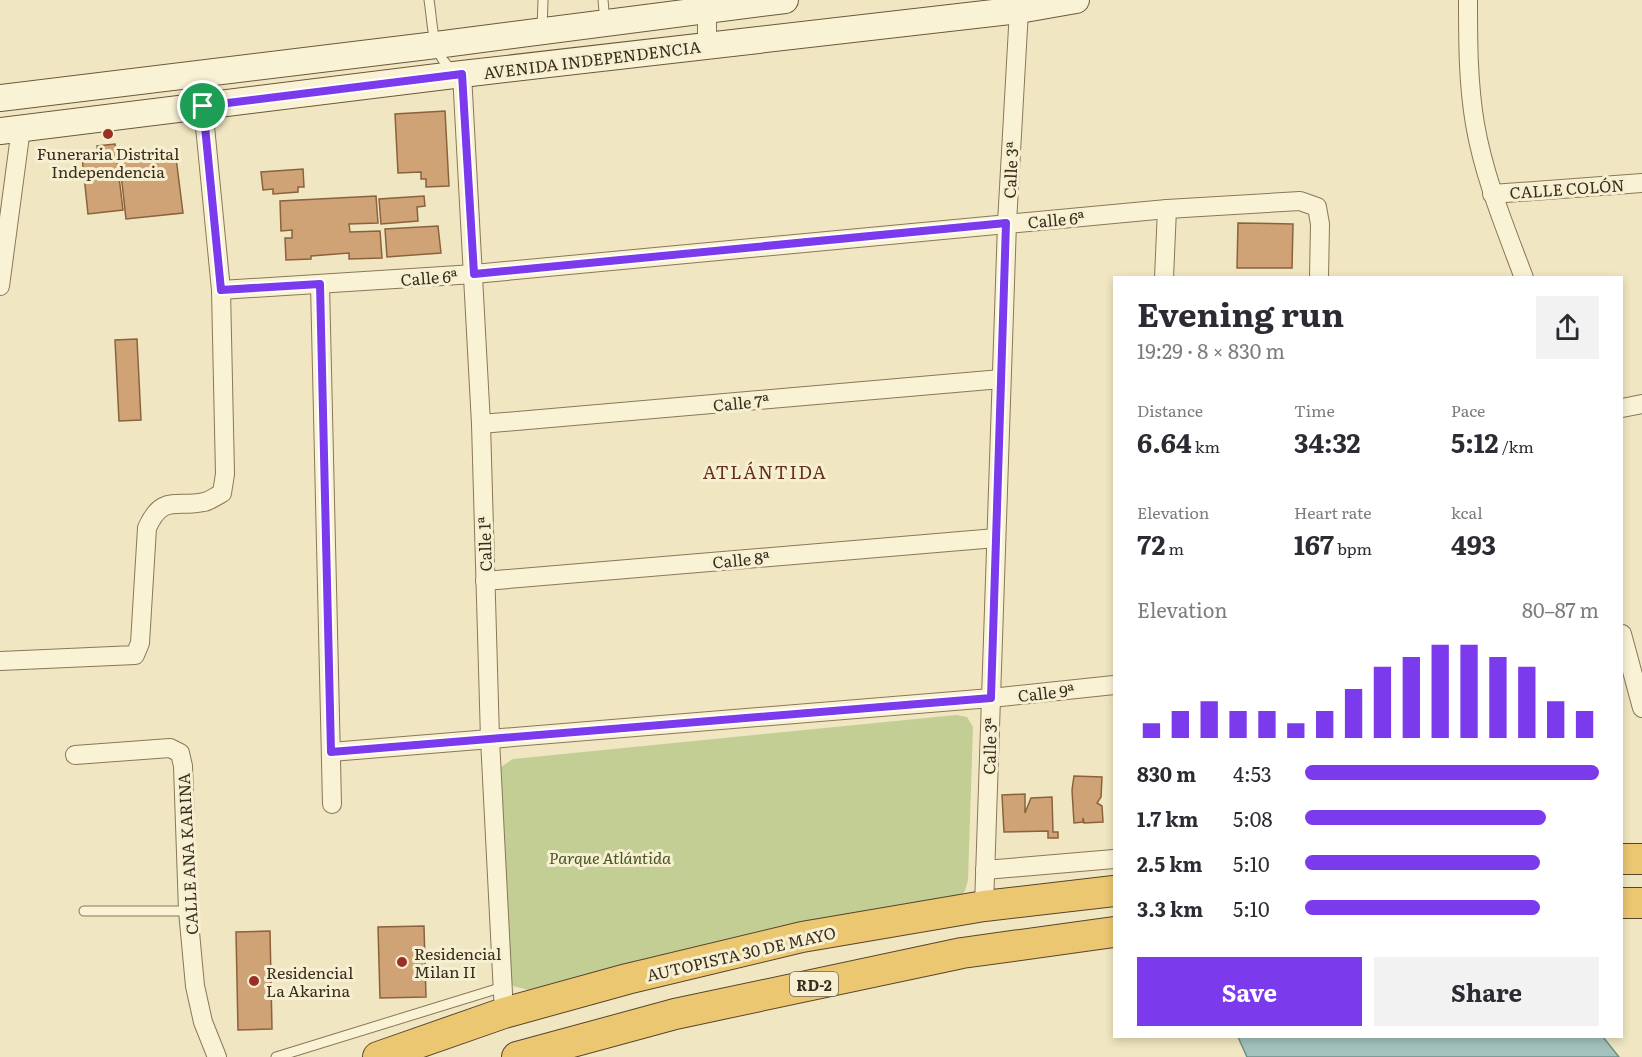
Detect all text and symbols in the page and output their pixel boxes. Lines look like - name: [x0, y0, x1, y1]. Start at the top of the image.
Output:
- street label: AVENIDA INDEPENDENCIA: [482, 34, 702, 84]
- pin: [177, 80, 228, 131]
- icon: arrive: [186, 89, 219, 122]
- marker: Funeraria Distrital Independencia: [101, 127, 115, 141]
- place label: Funeraria Distrital Independencia: [37, 141, 179, 183]
- street label: Calle 3ª: [997, 141, 1023, 199]
- street label: CALLE COLÓN: [1509, 172, 1625, 204]
- street label: Calle 6ª: [1027, 205, 1086, 233]
- street label: Calle 6ª: [400, 263, 459, 291]
- text: Evening run: [1137, 288, 1344, 337]
- button: share: [1536, 296, 1599, 359]
- text: 19:29 · 8 × 830 m: [1137, 335, 1285, 365]
- street label: Calle 7ª: [712, 388, 770, 416]
- text: Distance: [1137, 398, 1203, 422]
- text: Time: [1294, 398, 1335, 422]
- text: Pace: [1451, 398, 1485, 422]
- text: 6.64: [1137, 422, 1192, 461]
- text: 34:32: [1294, 422, 1361, 461]
- text: 5:12: [1451, 422, 1498, 461]
- text: km: [1192, 434, 1220, 458]
- text: /km: [1498, 434, 1534, 458]
- district label: ATLÁNTIDA: [703, 458, 827, 485]
- text: Elevation: [1137, 500, 1209, 524]
- text: Heart rate: [1294, 500, 1372, 524]
- text: kcal: [1451, 500, 1483, 524]
- street label: Calle 1ª: [471, 516, 497, 572]
- text: 72: [1137, 524, 1165, 563]
- text: 167: [1294, 524, 1334, 563]
- text: 493: [1451, 524, 1496, 563]
- text: m: [1165, 536, 1184, 560]
- text: bpm: [1334, 536, 1372, 560]
- street label: Calle 8ª: [711, 545, 771, 573]
- text: Elevation: [1137, 594, 1227, 624]
- text: 80–87 m: [1522, 594, 1599, 624]
- street label: Calle 9ª: [1016, 677, 1076, 707]
- street label: Calle 3ª: [976, 717, 1002, 775]
- text: 830 m: [1137, 758, 1196, 788]
- text: 4:53: [1233, 758, 1272, 788]
- street label: CALLE ANA KARINA: [171, 772, 203, 936]
- text: 1.7 km: [1137, 803, 1199, 833]
- text: 5:08: [1233, 803, 1272, 833]
- park label: Parque Atlántida: [549, 845, 672, 869]
- text: 2.5 km: [1137, 848, 1203, 878]
- text: 5:10: [1233, 848, 1270, 878]
- text: 3.3 km: [1137, 893, 1203, 923]
- text: 5:10: [1233, 893, 1270, 923]
- street label: AUTOPISTA 30 DE MAYO: [644, 920, 838, 986]
- place label: Residencial Milan II: [414, 941, 501, 983]
- marker: Residencial Milan II: [395, 955, 409, 969]
- button: Save: [1137, 957, 1362, 1026]
- button: Share: [1374, 957, 1599, 1026]
- place label: Residencial La Akarina: [266, 960, 353, 1002]
- road number: RD-2: [790, 972, 838, 996]
- marker: Residencial La Akarina: [247, 974, 261, 988]

